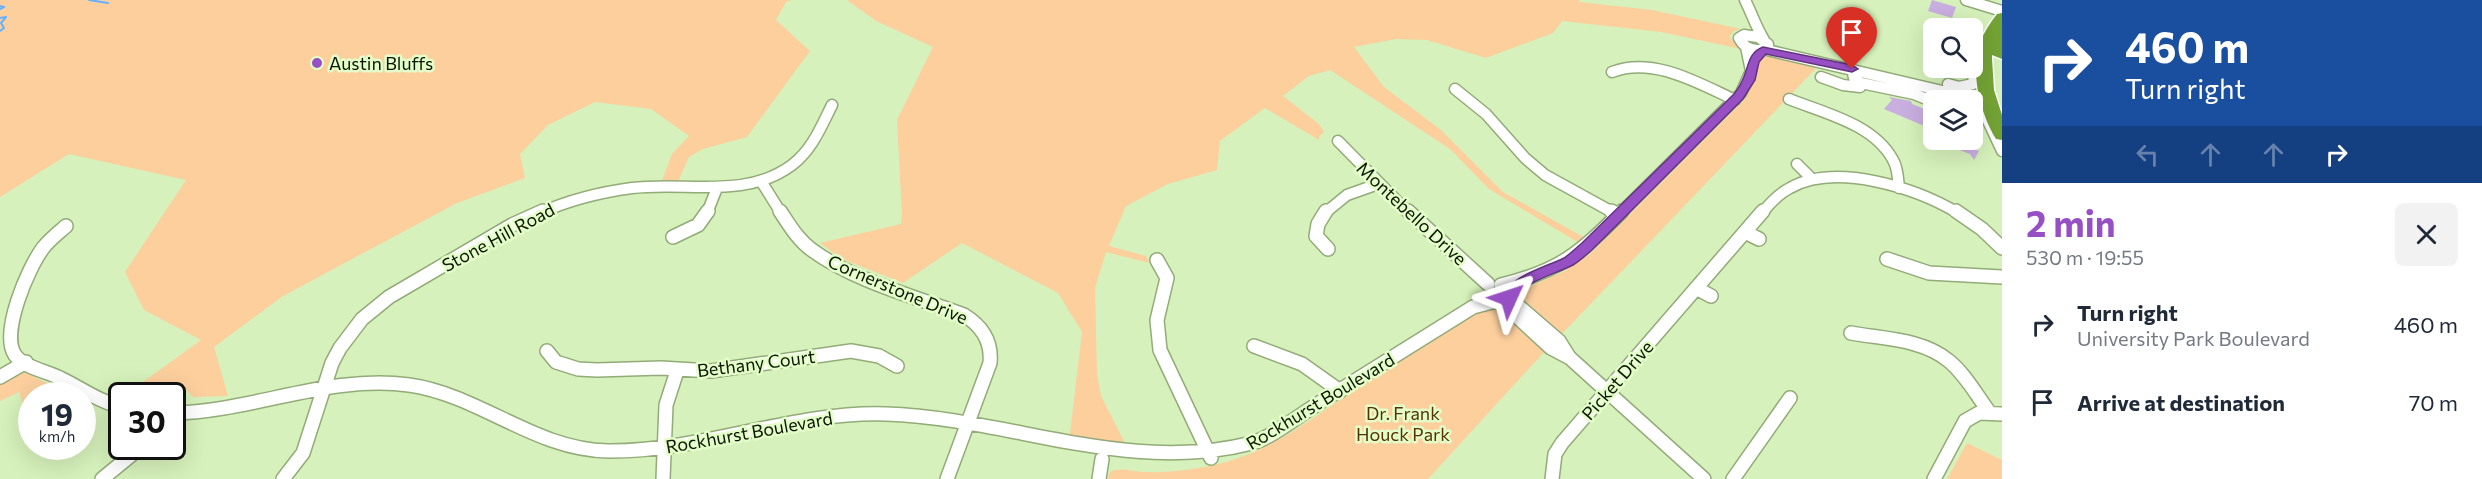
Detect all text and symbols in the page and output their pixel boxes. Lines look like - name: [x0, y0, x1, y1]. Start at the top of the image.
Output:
- pin: [1826, 7, 1877, 69]
- icon: arrive: [1835, 16, 1868, 49]
- map controls: [1923, 18, 1983, 150]
- button: search: [1923, 18, 1983, 78]
- text: 460 m: [2125, 20, 2249, 72]
- icon: right: [2026, 24, 2104, 102]
- place label: Austin Bluffs: [329, 52, 433, 74]
- marker: Austin Bluffs: [310, 56, 324, 70]
- text: Turn right: [2125, 72, 2245, 105]
- button: layers: [1923, 90, 1983, 150]
- icon: left: [2131, 138, 2164, 171]
- icon: ahead: [2194, 138, 2227, 171]
- icon: ahead: [2257, 138, 2290, 171]
- icon: right: [2320, 138, 2353, 171]
- street label: Montebello Drive: [1353, 157, 1471, 269]
- street label: Stone Hill Road: [438, 198, 558, 276]
- text: 2 min: [2026, 200, 2116, 244]
- button: close: [2395, 203, 2458, 266]
- text: 530 m · 19:55: [2026, 245, 2144, 269]
- street label: Cornerstone Drive: [825, 250, 971, 328]
- position arrow: [1477, 266, 1541, 330]
- text: Turn right: [2077, 299, 2178, 326]
- icon: right: [2026, 308, 2059, 341]
- text: 460 m: [2394, 311, 2458, 338]
- text: University Park Boulevard: [2077, 326, 2310, 350]
- street label: Picket Drive: [1577, 336, 1657, 424]
- street label: Bethany Court: [696, 345, 816, 381]
- street label: Rockhurst Boulevard: [1242, 348, 1398, 454]
- speed limit sign: 30: [108, 382, 186, 460]
- icon: arrive: [2026, 386, 2059, 419]
- text: Arrive at destination: [2077, 389, 2285, 416]
- text: 70 m: [2409, 389, 2458, 416]
- text: 19: [41, 395, 73, 432]
- park label: Dr. Frank Houck Park: [1356, 402, 1450, 445]
- street label: Rockhurst Boulevard: [664, 406, 834, 458]
- text: km/h: [39, 427, 75, 445]

